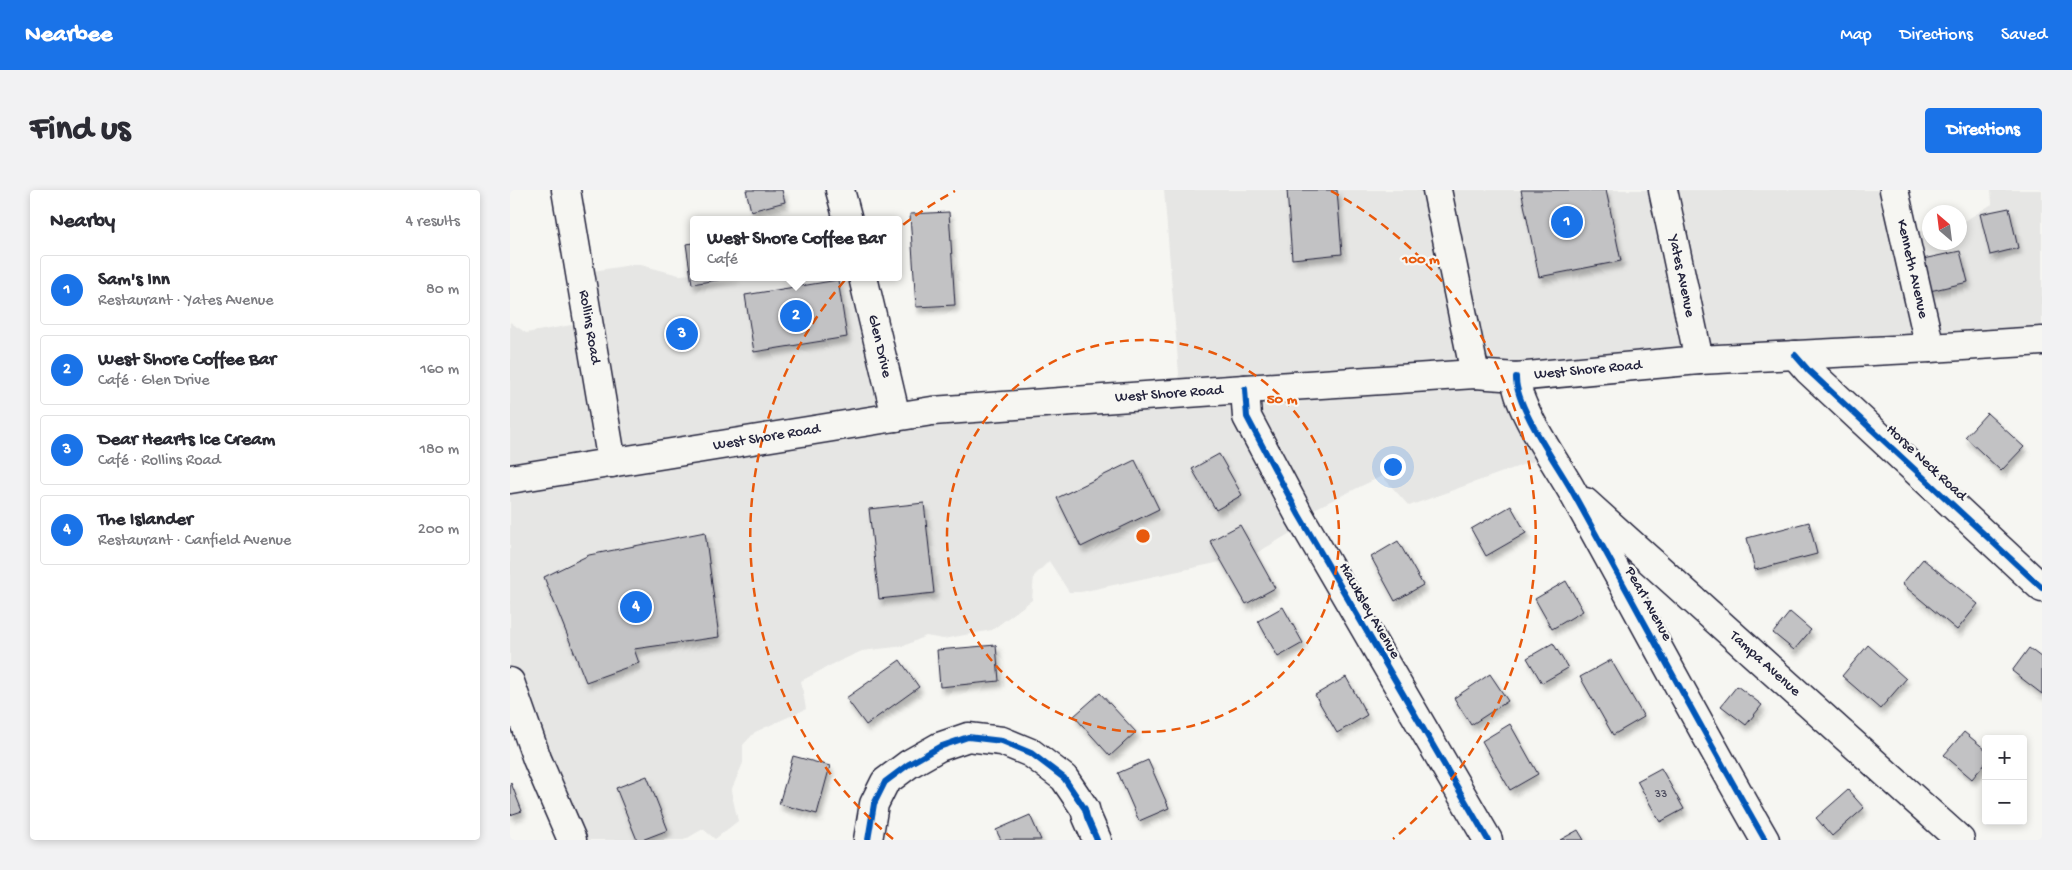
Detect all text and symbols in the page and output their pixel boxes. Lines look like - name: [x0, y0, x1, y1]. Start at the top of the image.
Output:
- text: Nearbee: [25, 21, 112, 50]
- text: Map: [1840, 25, 1872, 46]
- text: Directions: [1900, 25, 1973, 46]
- text: Saved: [2001, 25, 2047, 46]
- button: Directions: [1925, 108, 2042, 153]
- text: Find us: [30, 110, 130, 151]
- pin: 1: [1551, 203, 1583, 241]
- north arrow: [1922, 205, 1967, 250]
- text: Nearby: [50, 210, 115, 235]
- text: 4 results: [405, 213, 460, 232]
- popup: [690, 216, 902, 281]
- street label: Kenneth Avenue: [1892, 218, 1932, 320]
- text: West Shore Coffee Bar: [707, 228, 885, 251]
- street label: Yates Avenue: [1663, 231, 1699, 319]
- text: Café: [707, 251, 738, 270]
- text: 100 m: [1401, 251, 1440, 269]
- text: Sam's Inn: [98, 269, 170, 292]
- text: 1: [64, 281, 70, 300]
- text: 80 m: [426, 281, 459, 300]
- street label: Rollins Road: [574, 289, 604, 367]
- text: Restaurant · Yates Avenue: [98, 292, 274, 311]
- pin: 2: [780, 297, 812, 335]
- street label: Glen Drive: [863, 313, 895, 380]
- pin: 3: [666, 315, 698, 353]
- text: West Shore Coffee Bar: [98, 349, 276, 372]
- street label: West Shore Road: [1533, 356, 1644, 384]
- text: 2: [63, 361, 71, 380]
- text: 160 m: [420, 361, 459, 380]
- text: Café · Glen Drive: [98, 372, 209, 391]
- street label: West Shore Road: [1114, 381, 1225, 407]
- text: 50 m: [1267, 391, 1298, 409]
- street label: West Shore Road: [712, 420, 823, 455]
- street label: Horse Neck Road: [1882, 421, 1971, 506]
- text: Dear Hearts Ice Cream: [98, 429, 275, 452]
- text: 3: [63, 441, 71, 460]
- text: 180 m: [420, 441, 459, 460]
- text: Café · Rollins Road: [98, 452, 221, 471]
- your location: [1380, 454, 1406, 480]
- text: The Islander: [98, 509, 193, 532]
- text: 4: [63, 521, 71, 540]
- text: 200 m: [418, 521, 459, 540]
- centre of rings: [1134, 527, 1152, 545]
- text: Restaurant · Canfield Avenue: [98, 532, 291, 551]
- street label: Hawksley Avenue: [1334, 560, 1404, 662]
- street label: Pearl Avenue: [1620, 563, 1676, 644]
- pin: 4: [620, 588, 652, 626]
- street label: Tampa Avenue: [1725, 627, 1804, 701]
- map controls: [1982, 735, 2027, 825]
- button: +: [1982, 735, 2027, 780]
- button: −: [1982, 780, 2027, 825]
- house number: 33: [1654, 788, 1667, 802]

